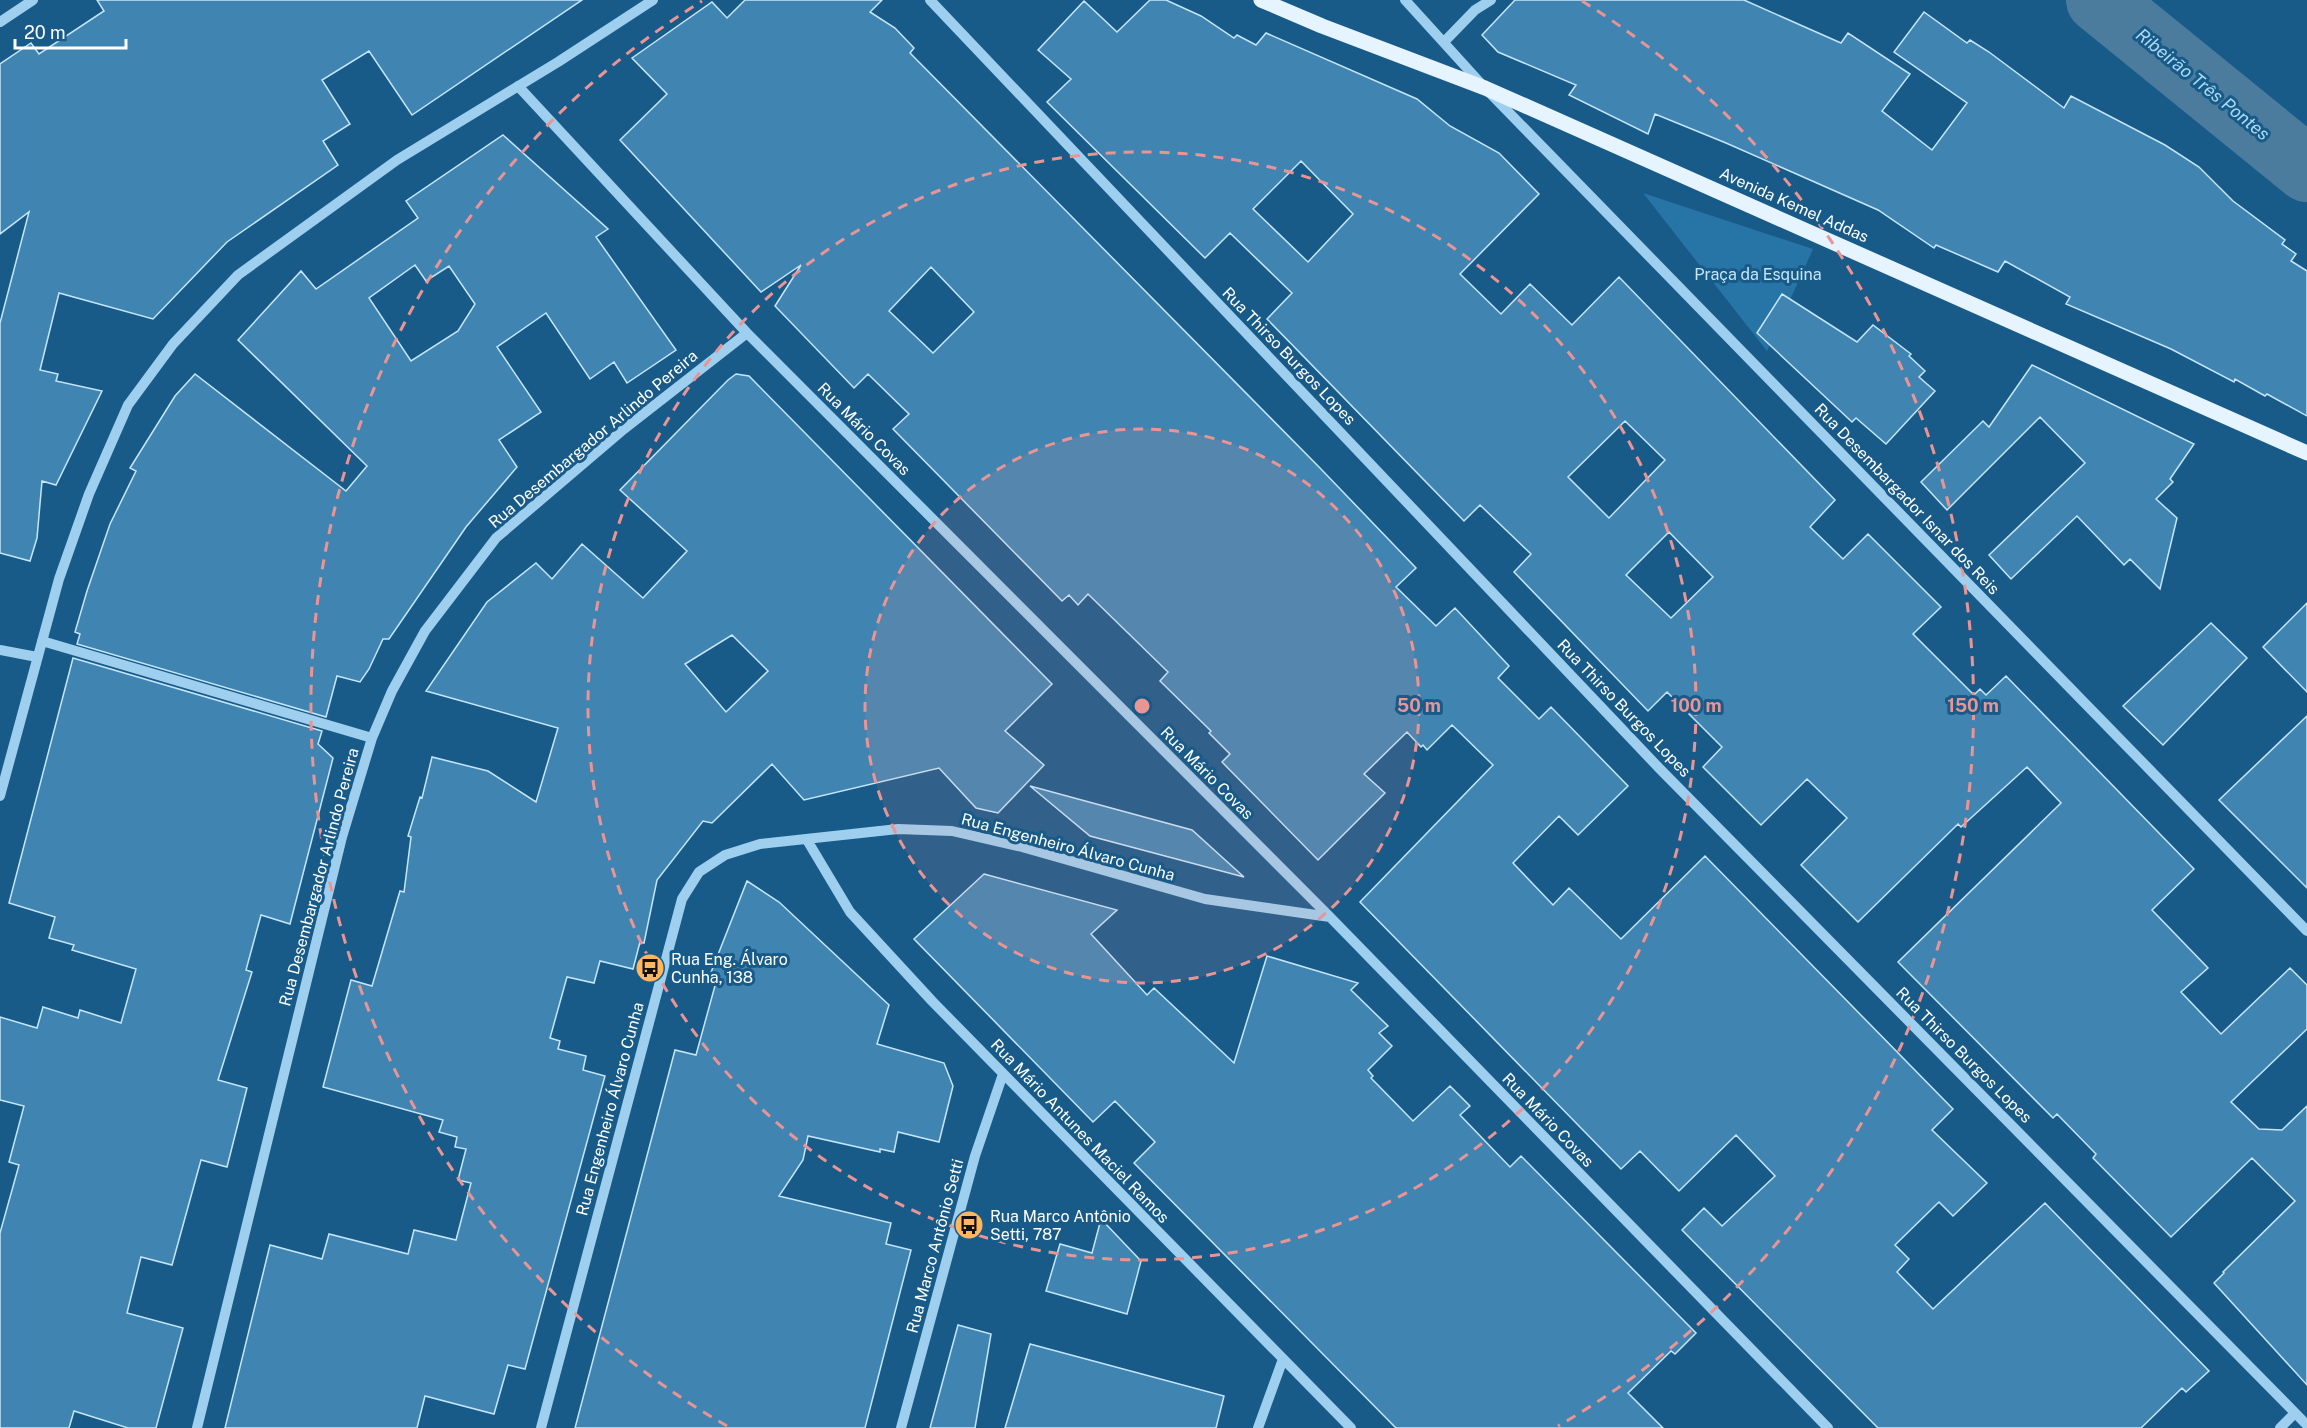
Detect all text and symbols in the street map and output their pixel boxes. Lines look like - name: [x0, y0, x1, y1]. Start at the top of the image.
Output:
- scale bar: [15, 12, 126, 50]
- text: 20 m: [24, 22, 66, 43]
- water label: Ribeirão Três Pontes: [2132, 24, 2274, 144]
- street label: Avenida Kemel Addas: [1717, 164, 1871, 246]
- park label: Praça da Esquina: [1694, 265, 1822, 284]
- street label: Rua Thirso Burgos Lopes: [1218, 283, 1360, 429]
- street label: Rua Desembargador Arlindo Pereira: [485, 346, 701, 532]
- street label: Rua Mário Covas: [814, 379, 914, 479]
- street label: Rua Desembargador Isnar dos Reis: [1810, 400, 2004, 598]
- street label: Rua Thirso Burgos Lopes: [1553, 635, 1695, 781]
- text: 50 m: [1397, 695, 1441, 716]
- text: 100 m: [1670, 695, 1722, 716]
- text: 150 m: [1947, 695, 1999, 716]
- centre of rings: [1132, 696, 1152, 716]
- street label: Rua Mário Covas: [1157, 723, 1257, 823]
- street label: Rua Desembargador Arlindo Pereira: [275, 746, 363, 1008]
- street label: Rua Engenheiro Álvaro Cunha: [959, 808, 1177, 885]
- place label: Rua Eng. Álvaro Cunha, 138: [671, 949, 788, 987]
- bus stop icon: Rua Eng. Álvaro Cunha, 138: [634, 952, 666, 984]
- street label: Rua Thirso Burgos Lopes: [1892, 983, 2036, 1127]
- street label: Rua Engenheiro Álvaro Cunha: [571, 1000, 648, 1218]
- street label: Rua Mário Antunes Maciel Ramos: [987, 1035, 1173, 1227]
- street label: Rua Mário Covas: [1498, 1069, 1598, 1171]
- street label: Rua Marco Antônio Setti: [903, 1157, 967, 1335]
- place label: Rua Marco Antônio Setti, 787: [990, 1207, 1131, 1244]
- bus stop icon: Rua Marco Antônio Setti, 787: [953, 1209, 985, 1241]

